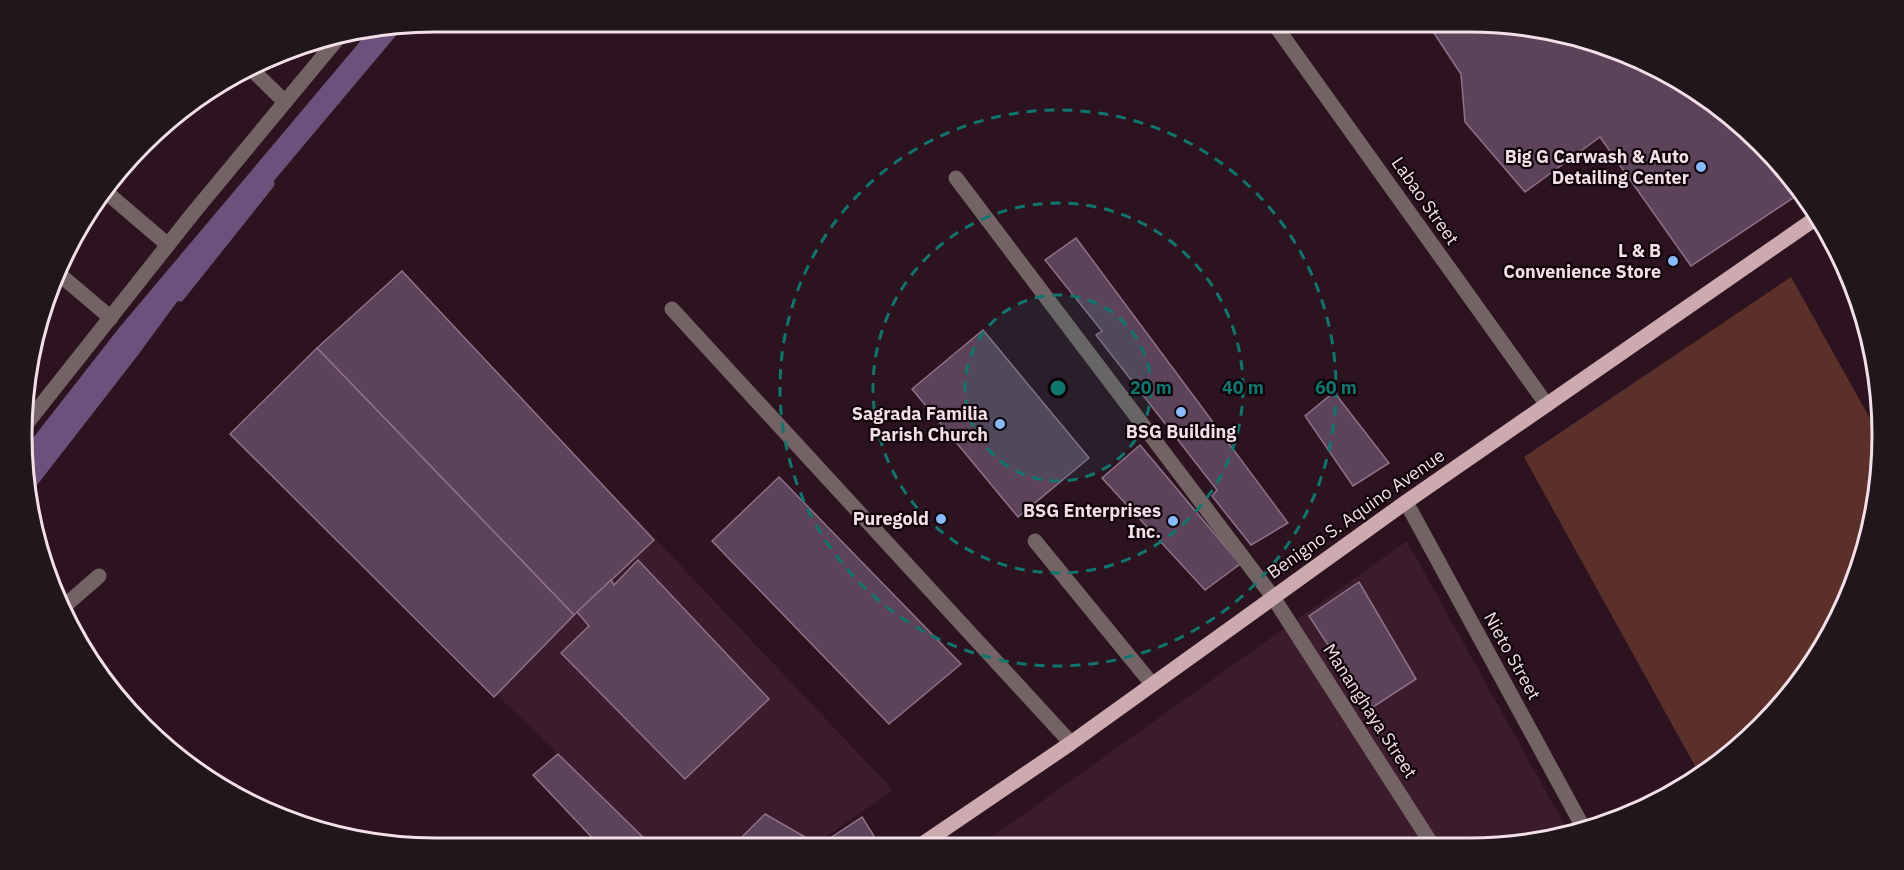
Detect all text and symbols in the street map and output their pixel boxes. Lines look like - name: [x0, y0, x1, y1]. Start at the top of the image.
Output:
- place label: Big G Carwash & Auto Detailing Center: [1505, 145, 1689, 189]
- street label: Labao Street: [1387, 152, 1464, 249]
- marker: Big G Carwash & Auto Detailing Center: [1694, 160, 1708, 174]
- place label: L & B Convenience Store: [1503, 239, 1661, 283]
- marker: L & B Convenience Store: [1666, 254, 1680, 268]
- text: 20 m: [1130, 376, 1172, 399]
- text: 40 m: [1222, 376, 1264, 399]
- text: 60 m: [1315, 376, 1357, 399]
- centre of rings: [1048, 378, 1068, 398]
- place label: Sagrada Familia Parish Church: [852, 402, 988, 446]
- marker: BSG Building: [1174, 405, 1188, 419]
- marker: Sagrada Familia Parish Church: [993, 417, 1007, 431]
- place label: BSG Building: [1126, 420, 1236, 443]
- street label: Benigno S. Aquino Avenue: [1263, 443, 1449, 584]
- place label: BSG Enterprises Inc.: [1023, 499, 1161, 543]
- place label: Puregold: [853, 507, 929, 530]
- marker: Puregold: [934, 512, 948, 526]
- marker: BSG Enterprises Inc.: [1166, 514, 1180, 528]
- street label: Nieto Street: [1479, 608, 1546, 704]
- street label: Mananghaya Street: [1318, 639, 1422, 782]

